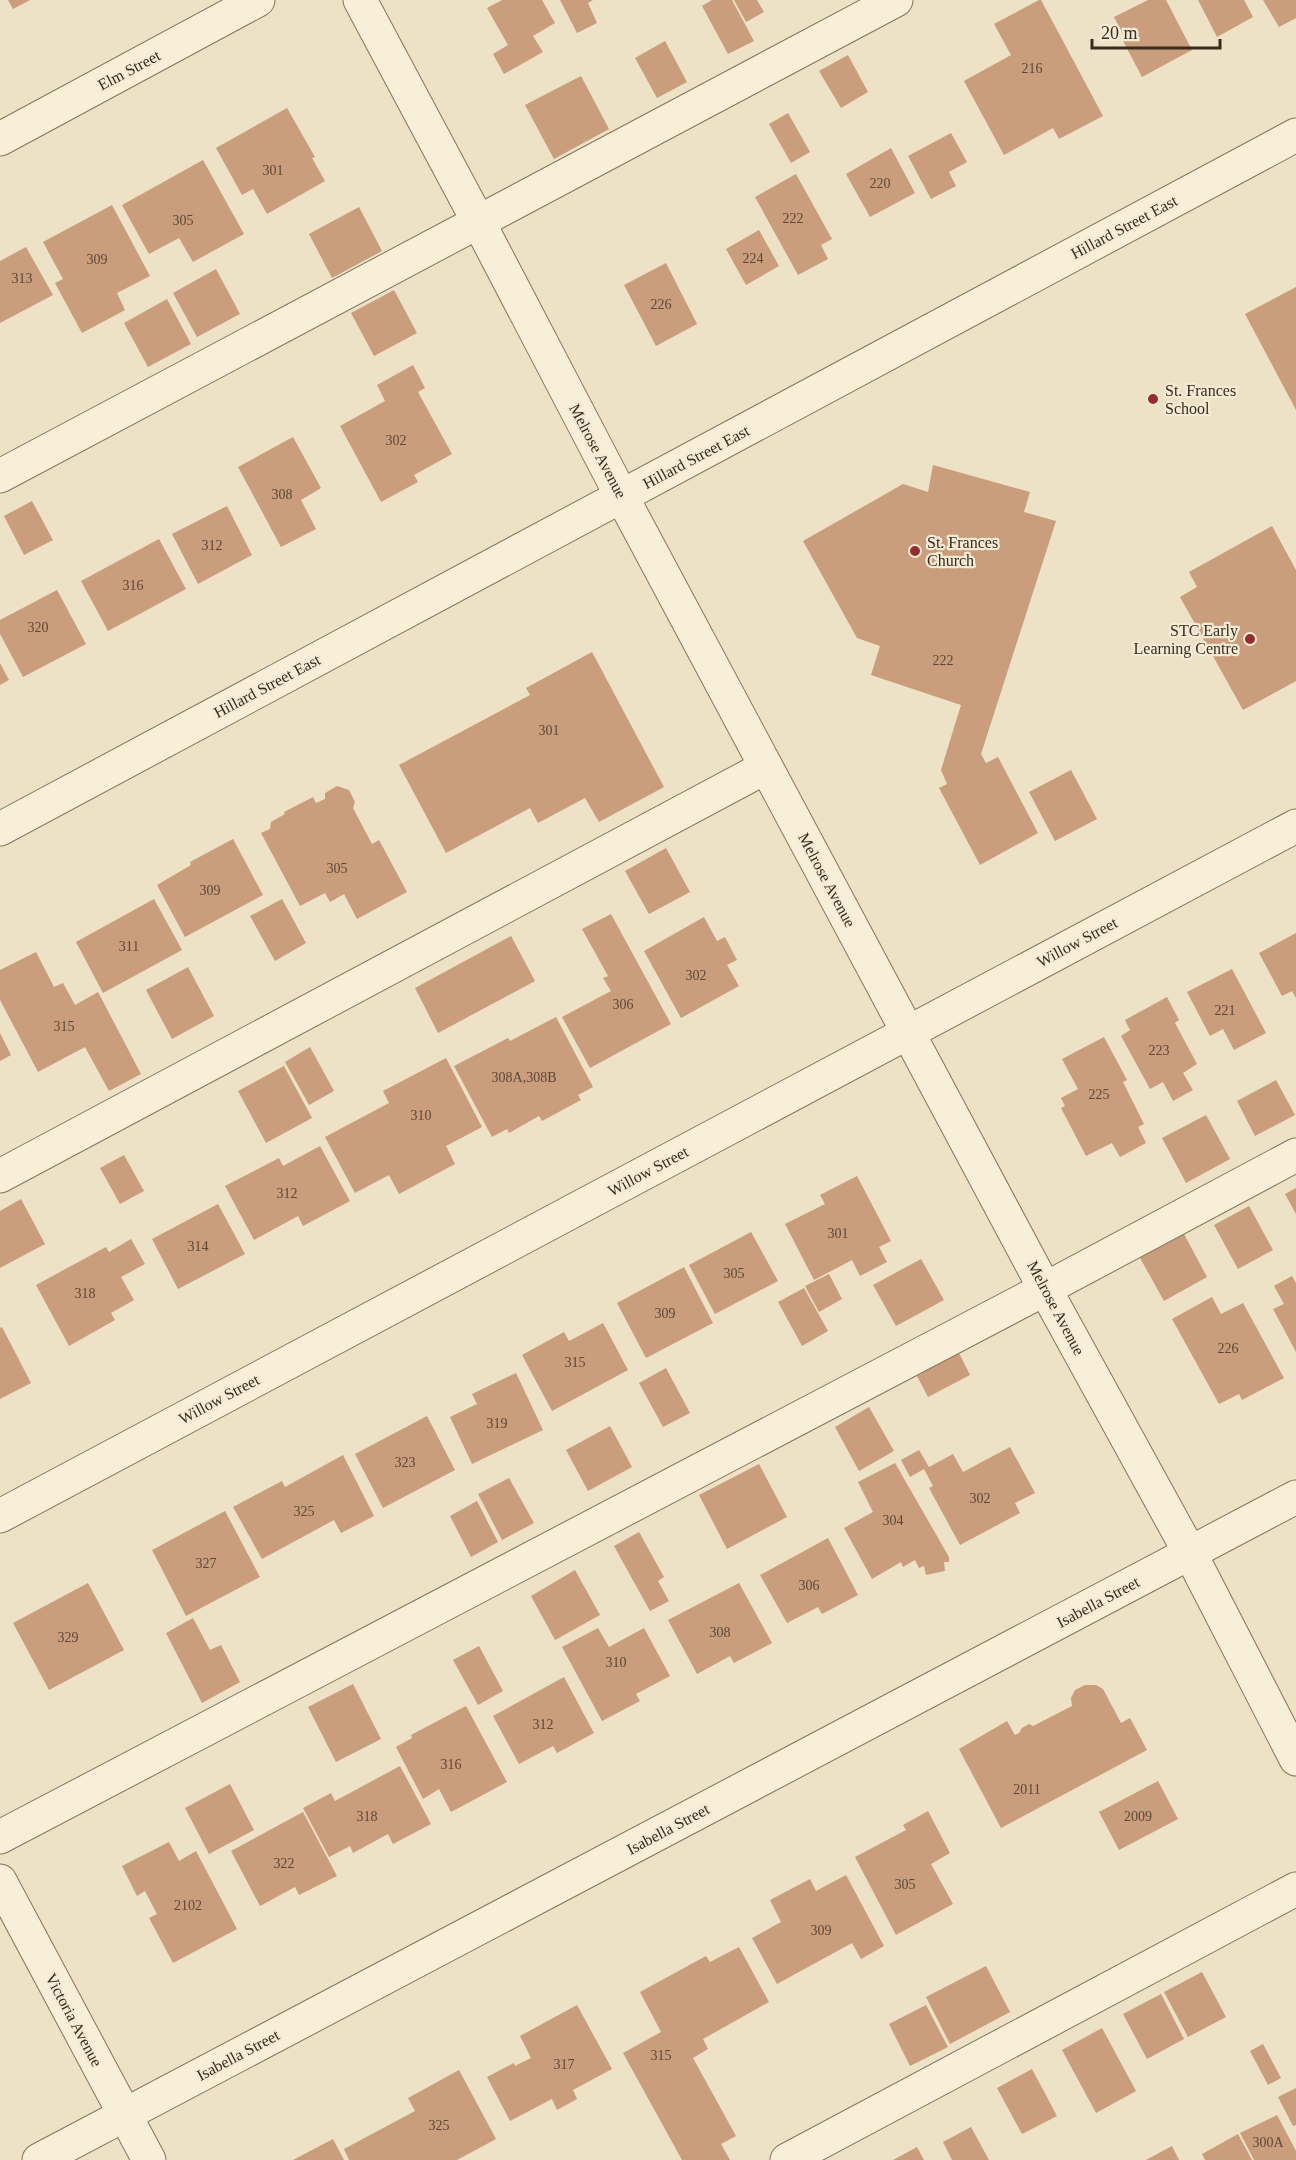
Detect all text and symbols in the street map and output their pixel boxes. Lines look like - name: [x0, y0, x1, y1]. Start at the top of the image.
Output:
- scale bar: [1092, 12, 1220, 50]
- text: 20 m: [1101, 23, 1138, 43]
- street label: Elm Street: [95, 46, 163, 93]
- house number: 216: [1022, 61, 1043, 76]
- house number: 301: [263, 163, 284, 178]
- house number: 220: [870, 176, 891, 191]
- street label: Hillard Street East: [1068, 191, 1181, 262]
- house number: 222: [783, 211, 804, 226]
- house number: 305: [173, 213, 194, 228]
- house number: 224: [743, 251, 764, 266]
- house number: 309: [87, 252, 108, 267]
- house number: 313: [12, 271, 33, 286]
- house number: 226: [651, 297, 672, 312]
- place label: St. Frances School: [1165, 382, 1236, 417]
- marker: St. Frances School: [1146, 392, 1160, 406]
- street label: Melrose Avenue: [566, 401, 630, 501]
- street label: Hillard Street East: [640, 421, 753, 492]
- house number: 302: [386, 433, 407, 448]
- house number: 308: [272, 487, 293, 502]
- place label: St. Frances Church: [927, 534, 998, 569]
- house number: 312: [202, 538, 223, 553]
- marker: St. Frances Church: [908, 544, 922, 558]
- house number: 316: [123, 578, 144, 593]
- house number: 320: [28, 620, 49, 635]
- place label: STC Early Learning Centre: [1134, 622, 1238, 658]
- marker: STC Early Learning Centre: [1243, 632, 1257, 646]
- street label: Hillard Street East: [211, 650, 324, 721]
- house number: 222: [933, 653, 954, 668]
- house number: 301: [539, 723, 560, 738]
- street label: Melrose Avenue: [795, 830, 859, 930]
- house number: 305: [327, 861, 348, 876]
- house number: 309: [200, 883, 221, 898]
- street label: Willow Street: [1034, 913, 1121, 970]
- house number: 311: [119, 939, 139, 954]
- house number: 302: [686, 968, 707, 983]
- house number: 306: [613, 997, 634, 1012]
- house number: 221: [1215, 1003, 1236, 1018]
- house number: 315: [54, 1019, 75, 1034]
- house number: 223: [1149, 1043, 1170, 1058]
- house number: 308A,308B: [492, 1070, 556, 1085]
- house number: 225: [1089, 1087, 1110, 1102]
- house number: 310: [411, 1108, 432, 1123]
- street label: Willow Street: [605, 1142, 692, 1199]
- house number: 312: [277, 1186, 298, 1201]
- house number: 301: [828, 1226, 849, 1241]
- house number: 314: [188, 1239, 209, 1254]
- street label: Melrose Avenue: [1024, 1258, 1088, 1358]
- house number: 305: [724, 1266, 745, 1281]
- house number: 318: [75, 1286, 96, 1301]
- house number: 309: [655, 1306, 676, 1321]
- house number: 226: [1218, 1341, 1239, 1356]
- house number: 315: [565, 1355, 586, 1370]
- street label: Willow Street: [176, 1370, 263, 1427]
- house number: 319: [487, 1416, 508, 1431]
- house number: 323: [395, 1455, 416, 1470]
- house number: 302: [970, 1491, 991, 1506]
- house number: 325: [294, 1504, 315, 1519]
- house number: 304: [883, 1513, 904, 1528]
- house number: 327: [196, 1556, 217, 1571]
- street label: Isabella Street: [1054, 1573, 1143, 1631]
- house number: 306: [799, 1578, 820, 1593]
- house number: 308: [710, 1625, 731, 1640]
- house number: 329: [58, 1630, 79, 1645]
- house number: 310: [606, 1655, 627, 1670]
- house number: 312: [533, 1717, 554, 1732]
- house number: 316: [441, 1757, 462, 1772]
- house number: 2011: [1013, 1782, 1041, 1797]
- street label: Isabella Street: [624, 1800, 713, 1858]
- house number: 318: [357, 1809, 378, 1824]
- house number: 2009: [1124, 1809, 1152, 1824]
- house number: 322: [274, 1856, 295, 1871]
- house number: 305: [895, 1877, 916, 1892]
- house number: 2102: [174, 1898, 202, 1913]
- house number: 309: [811, 1923, 832, 1938]
- street label: Victoria Avenue: [42, 1970, 106, 2070]
- street label: Isabella Street: [194, 2026, 283, 2084]
- house number: 315: [651, 2048, 672, 2063]
- house number: 317: [554, 2057, 575, 2072]
- house number: 325: [429, 2118, 450, 2133]
- house number: 300A: [1252, 2135, 1284, 2150]

